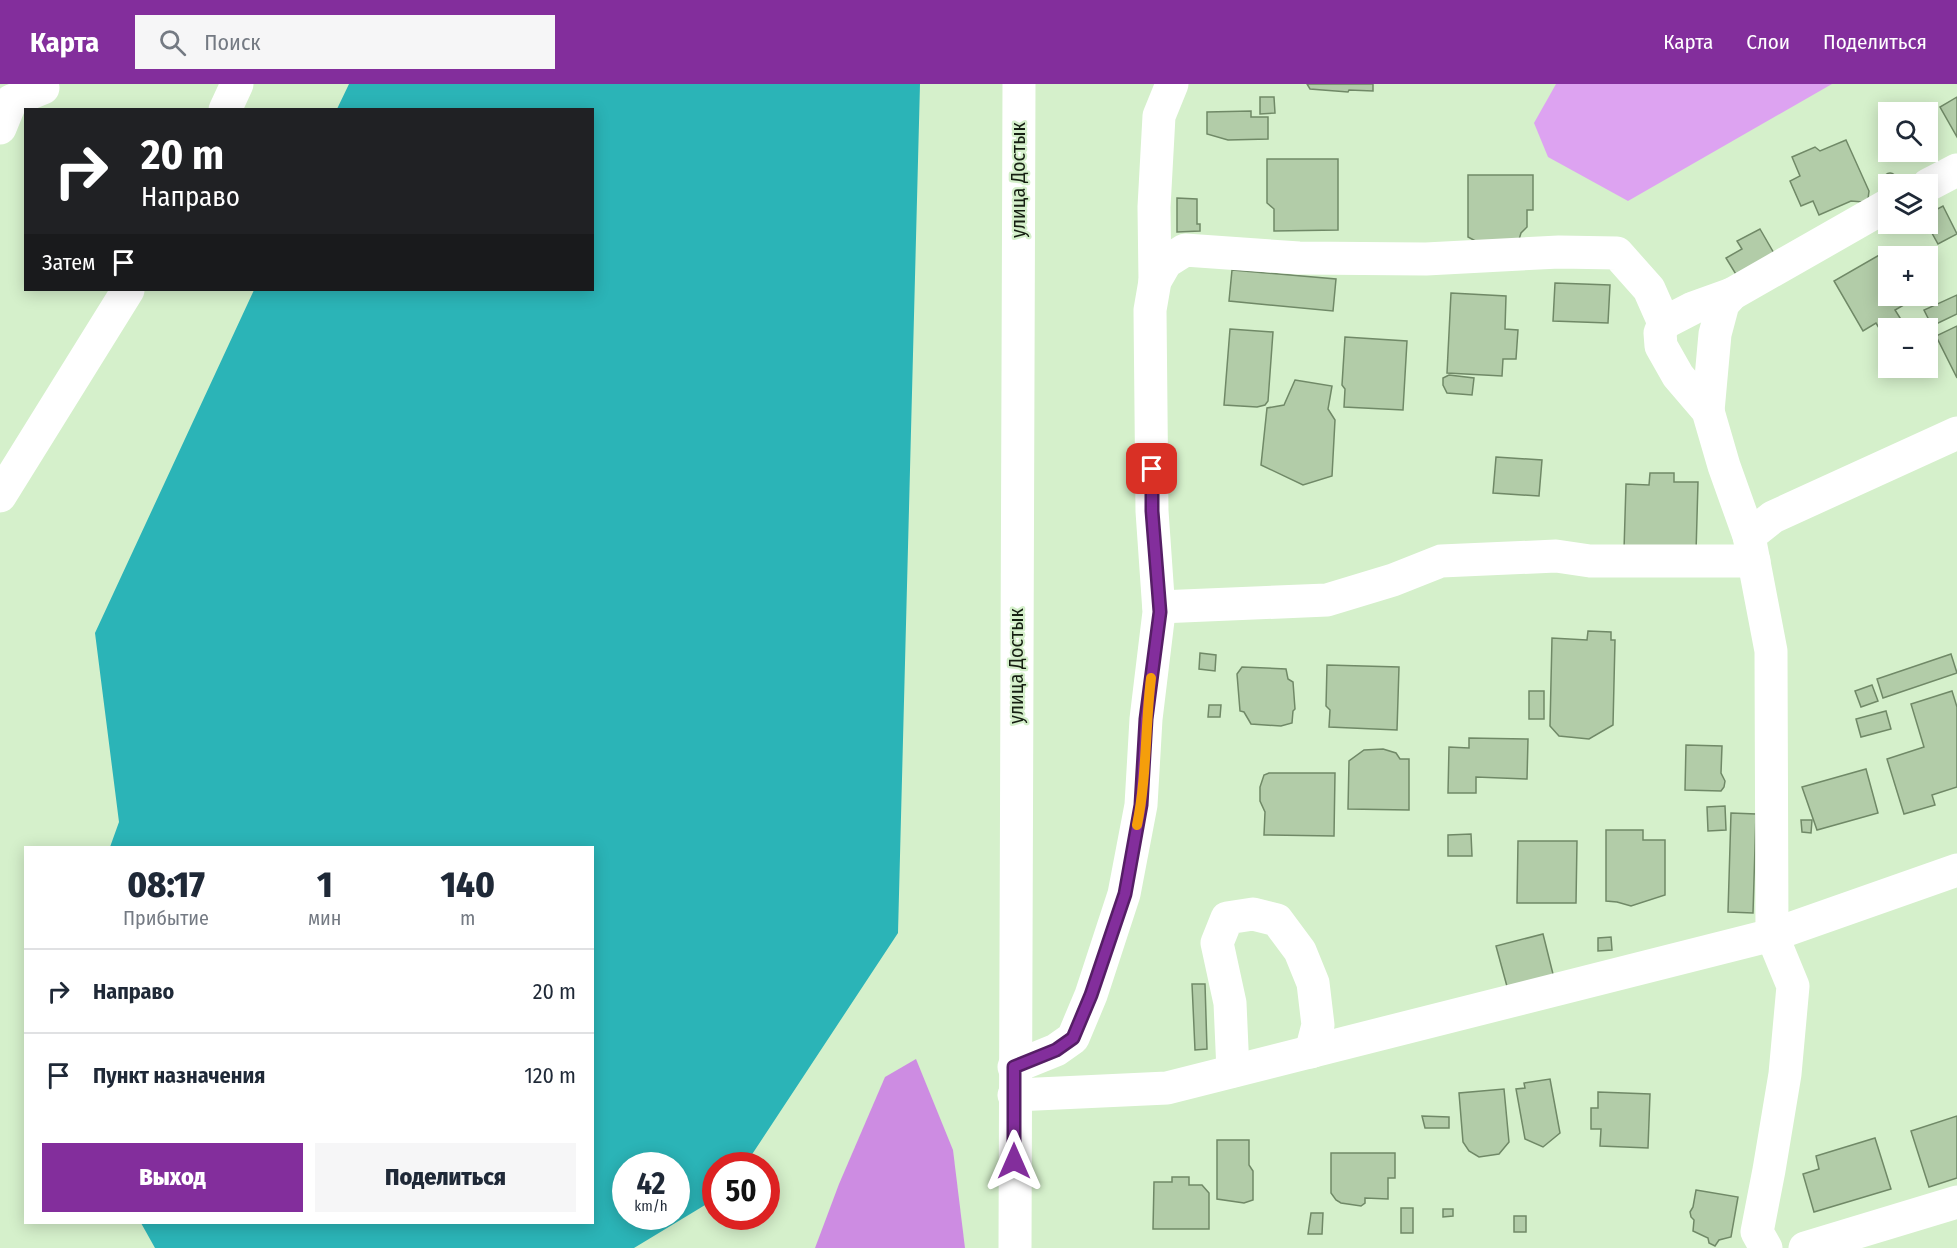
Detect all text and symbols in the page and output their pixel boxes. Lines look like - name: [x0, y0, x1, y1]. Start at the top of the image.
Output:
- search box: [135, 15, 555, 69]
- text: Карта: [30, 26, 99, 59]
- icon: search: [156, 26, 189, 59]
- text: Поиск: [204, 29, 261, 56]
- text: Карта: [1663, 29, 1713, 55]
- text: Слои: [1746, 29, 1790, 55]
- text: Поделиться: [1823, 29, 1927, 55]
- map controls: [1878, 102, 1938, 378]
- button: search: [1878, 102, 1938, 162]
- street label: улица Достык: [1006, 121, 1030, 238]
- text: 20 m: [141, 130, 224, 180]
- icon: right: [42, 132, 120, 210]
- button: layers: [1878, 174, 1938, 234]
- text: Направо: [141, 181, 240, 213]
- icon: arrive: [107, 246, 140, 279]
- button: +: [1878, 246, 1938, 306]
- text: Затем: [42, 249, 95, 276]
- button: −: [1878, 318, 1938, 378]
- pin: [1126, 443, 1177, 494]
- icon: arrive: [1135, 452, 1168, 485]
- street label: улица Достык: [1004, 607, 1028, 724]
- text: 08:17: [127, 863, 205, 907]
- text: 1: [317, 863, 333, 907]
- text: 140: [441, 863, 495, 907]
- text: Прибытие: [123, 906, 209, 930]
- text: мин: [308, 906, 342, 930]
- text: m: [460, 906, 475, 930]
- icon: right: [42, 975, 75, 1008]
- text: Направо: [93, 978, 174, 1005]
- text: 20 m: [533, 978, 576, 1005]
- icon: arrive: [42, 1059, 75, 1092]
- text: Пункт назначения: [93, 1062, 265, 1089]
- text: 120 m: [524, 1062, 576, 1089]
- position arrow: [982, 1129, 1046, 1193]
- button: Выход: [42, 1143, 303, 1212]
- button: Поделиться: [315, 1143, 576, 1212]
- speed limit sign: 50: [702, 1152, 780, 1230]
- text: 42: [637, 1166, 665, 1202]
- text: km/h: [634, 1197, 668, 1215]

